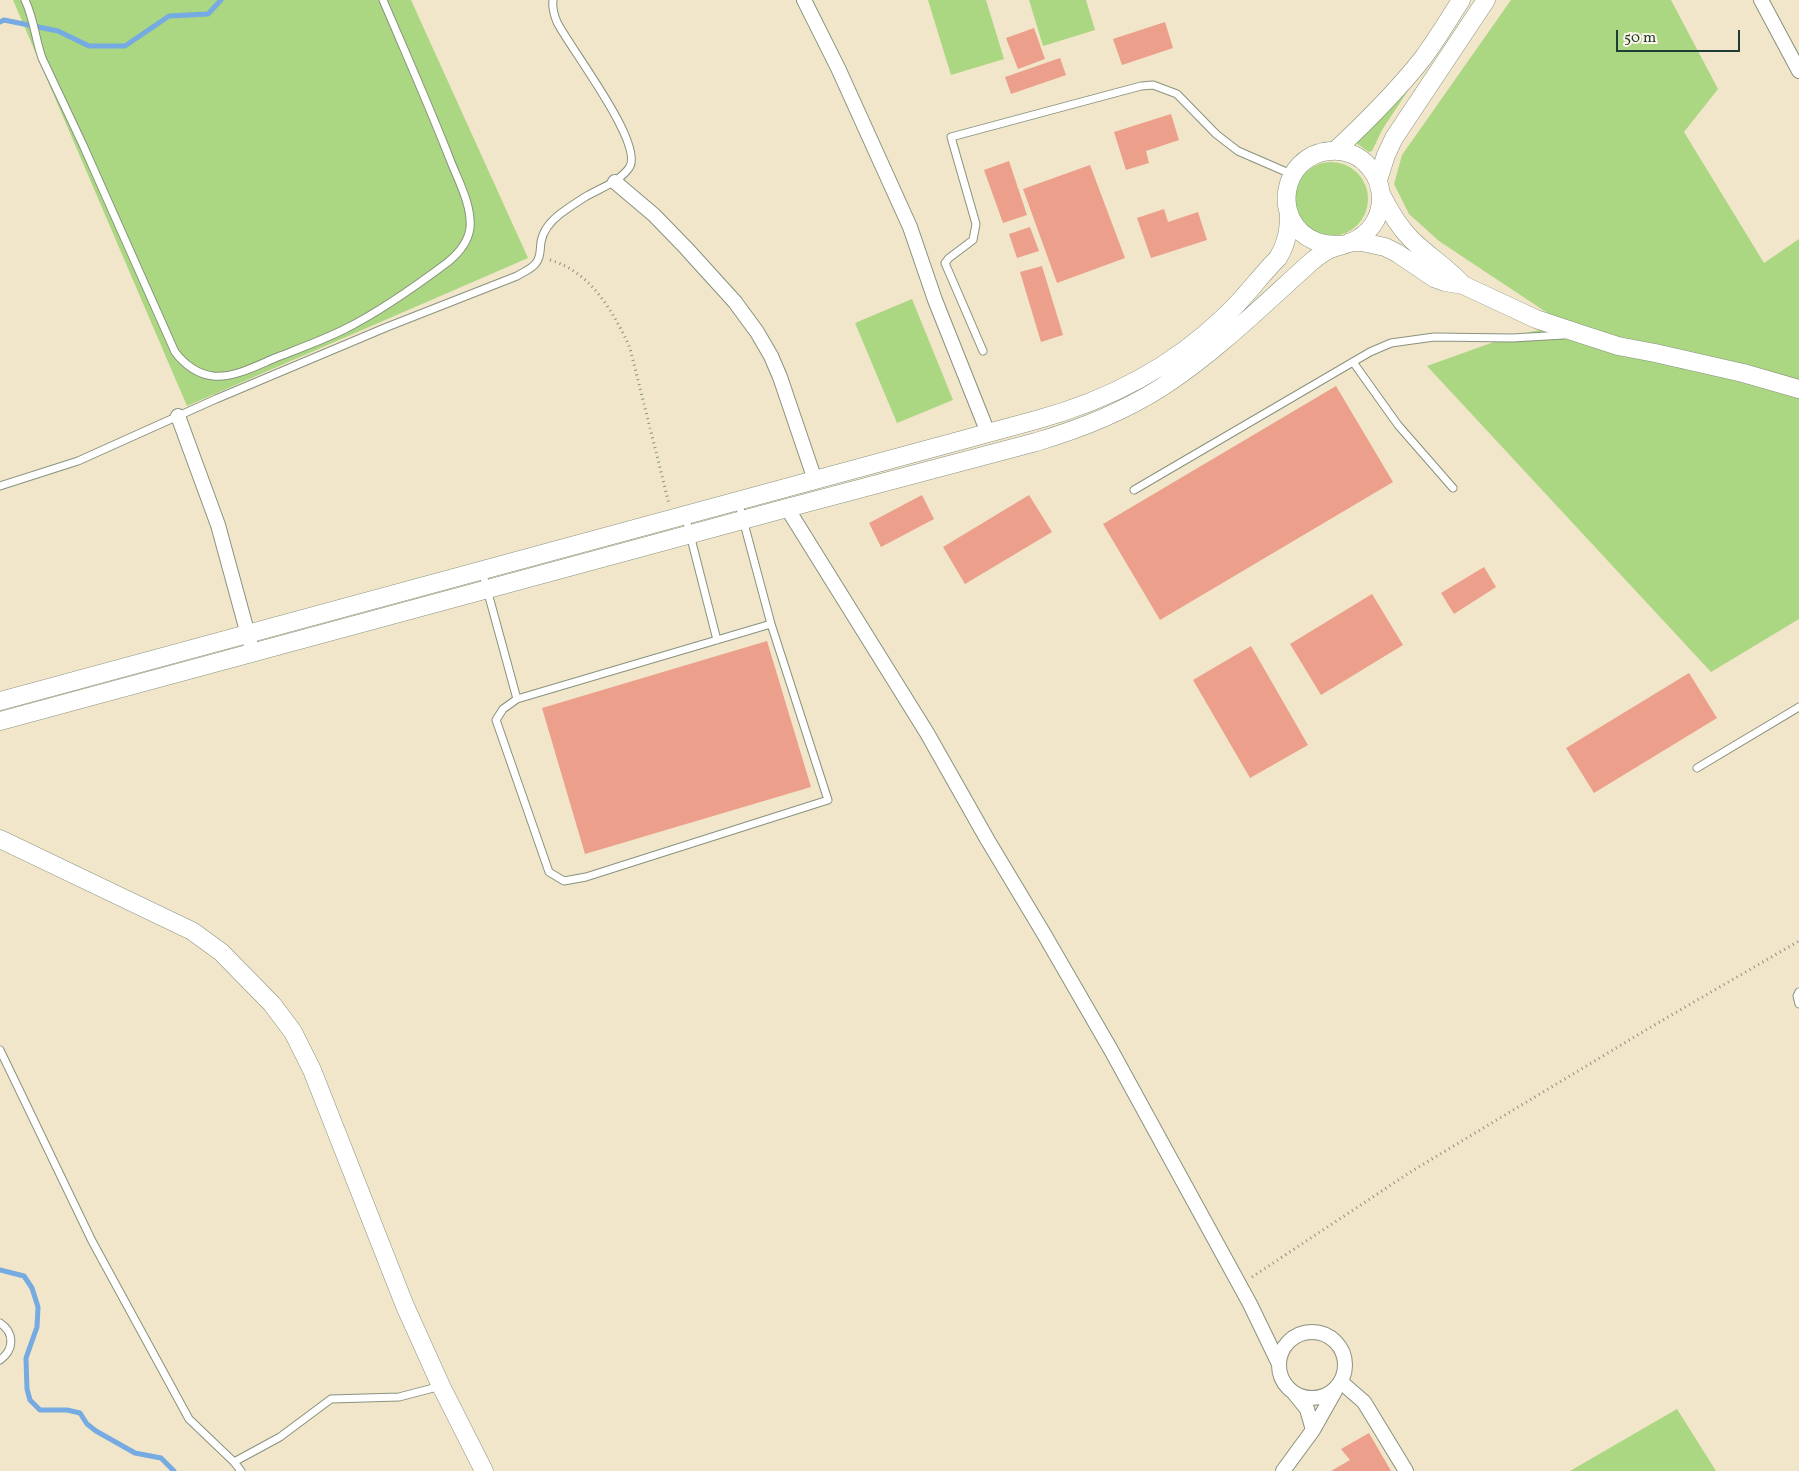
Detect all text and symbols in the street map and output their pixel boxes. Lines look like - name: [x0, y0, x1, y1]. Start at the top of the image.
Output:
- scale bar: [1619, 20, 1743, 52]
- text: 50 m: [1624, 28, 1656, 49]

